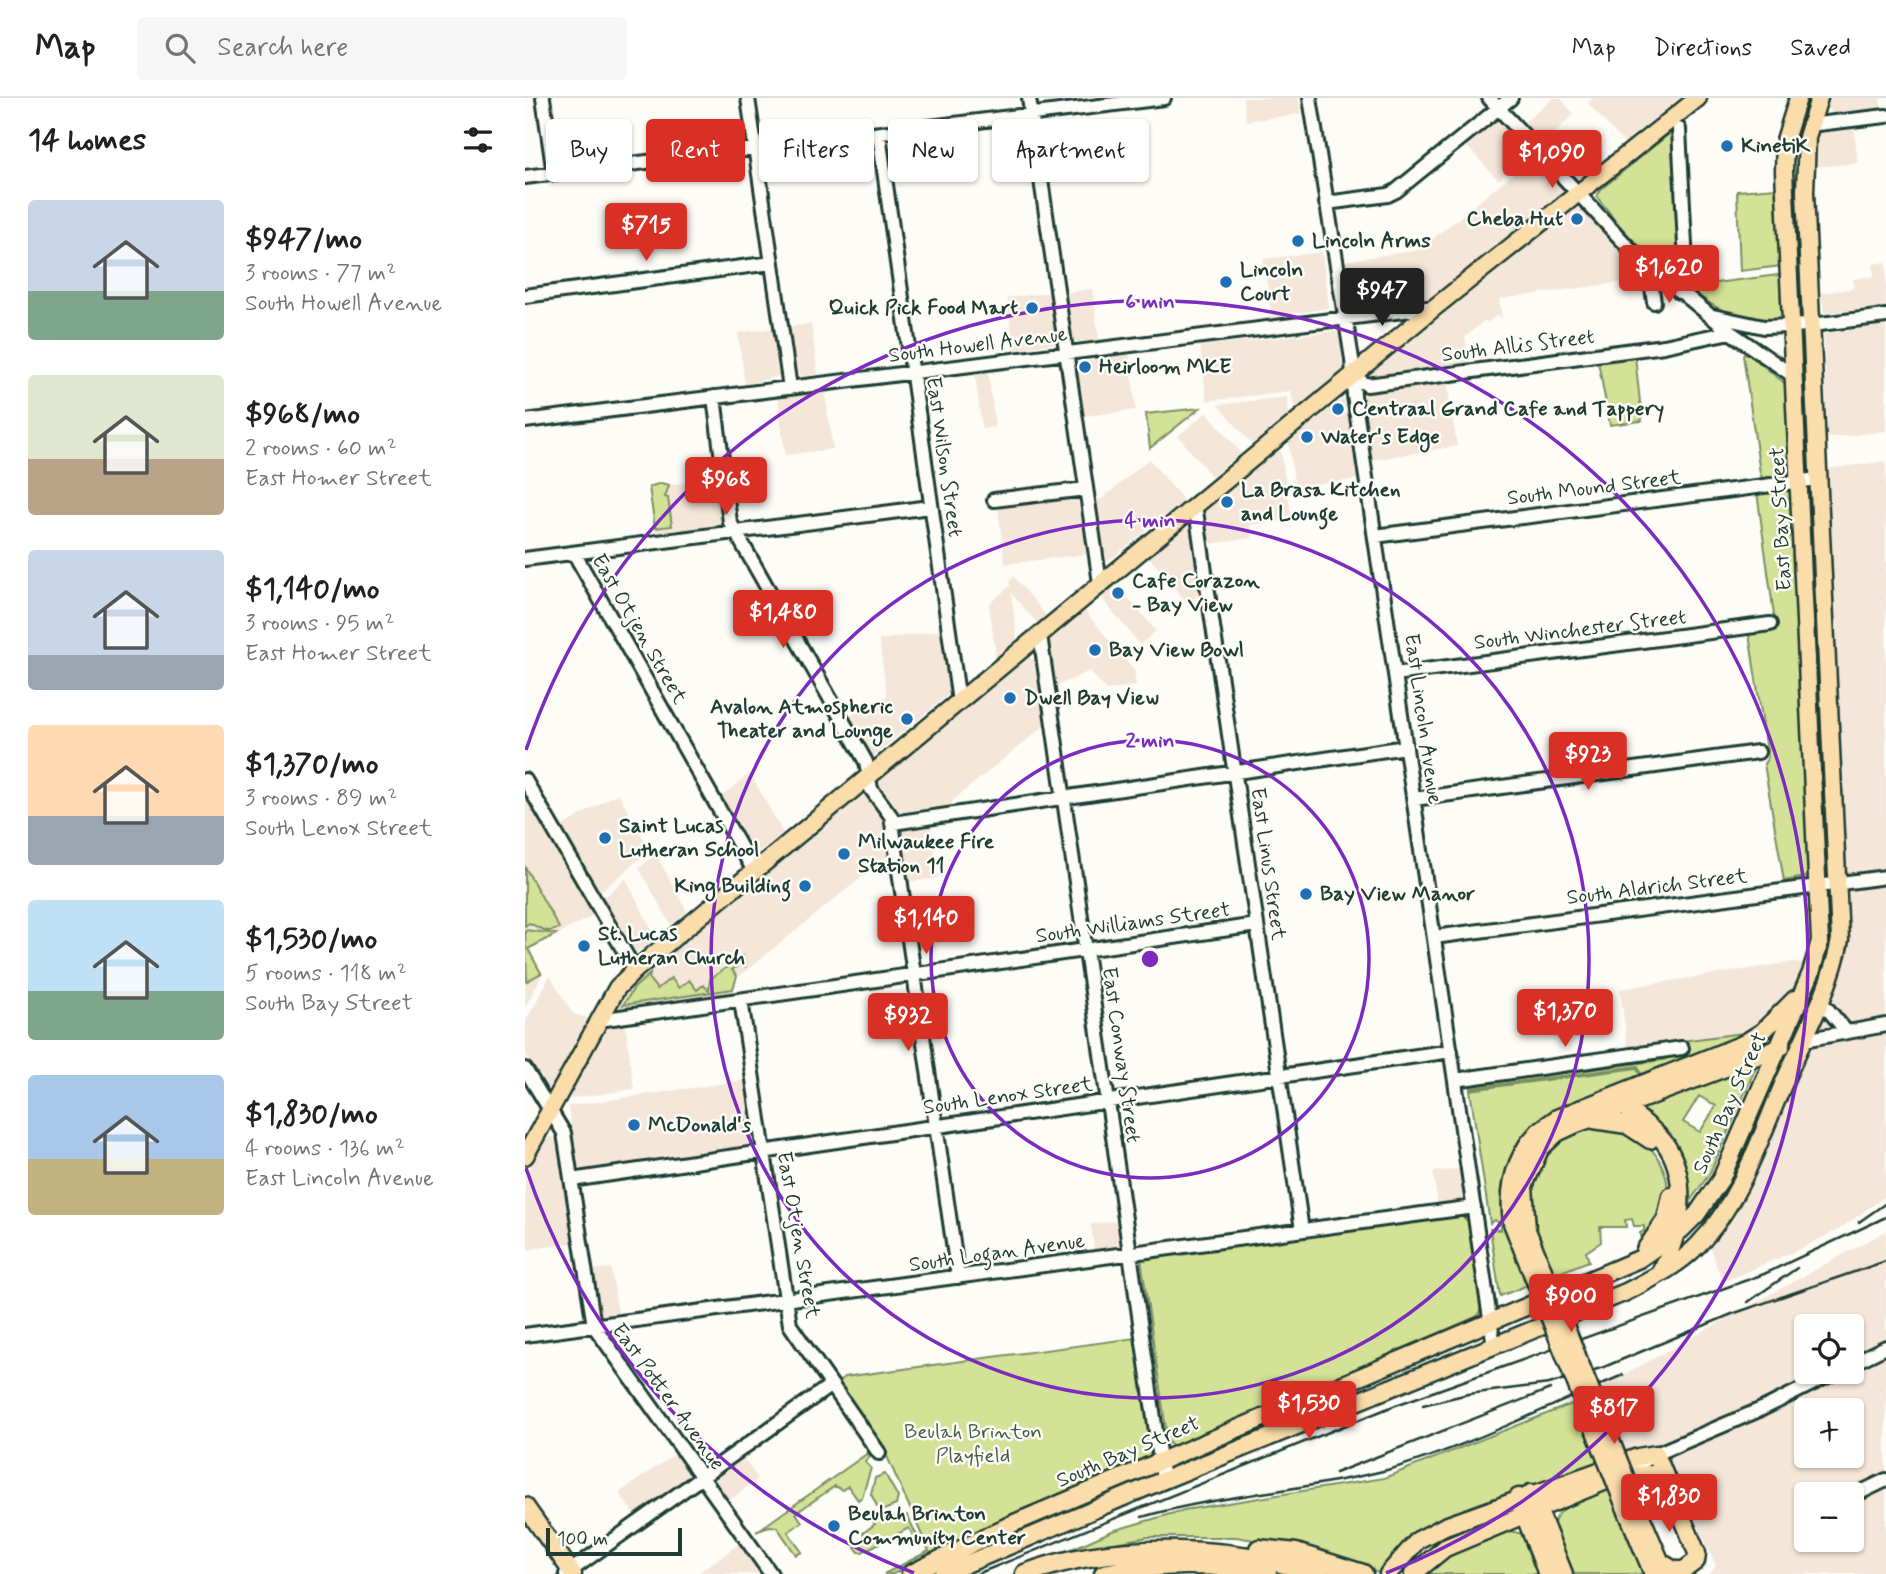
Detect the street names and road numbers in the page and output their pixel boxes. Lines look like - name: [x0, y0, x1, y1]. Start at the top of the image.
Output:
- street label: South Howell Avenue: [887, 320, 1069, 370]
- street label: South Allis Street: [1440, 323, 1596, 369]
- street label: East Wilson Street: [919, 375, 969, 539]
- street label: East Bay Street: [1763, 446, 1799, 592]
- street label: South Mound Street: [1505, 463, 1683, 513]
- street label: East Otjen Street: [585, 549, 694, 710]
- street label: South Winchester Street: [1472, 603, 1688, 657]
- street label: East Lincoln Avenue: [1397, 632, 1449, 806]
- street label: East Linus Street: [1243, 786, 1293, 943]
- street label: South Aldrich Street: [1565, 862, 1750, 912]
- street label: South Williams Street: [1034, 895, 1232, 951]
- street label: East Conway Street: [1095, 965, 1147, 1145]
- street label: South Bay Street: [1686, 1027, 1774, 1179]
- street label: South Lenox Street: [921, 1070, 1095, 1122]
- street label: East Otjen Street: [770, 1149, 827, 1321]
- street label: South Logan Avenue: [907, 1227, 1087, 1281]
- street label: East Potter Avenue: [605, 1318, 731, 1476]
- street label: South Bay Street: [1052, 1409, 1204, 1495]

